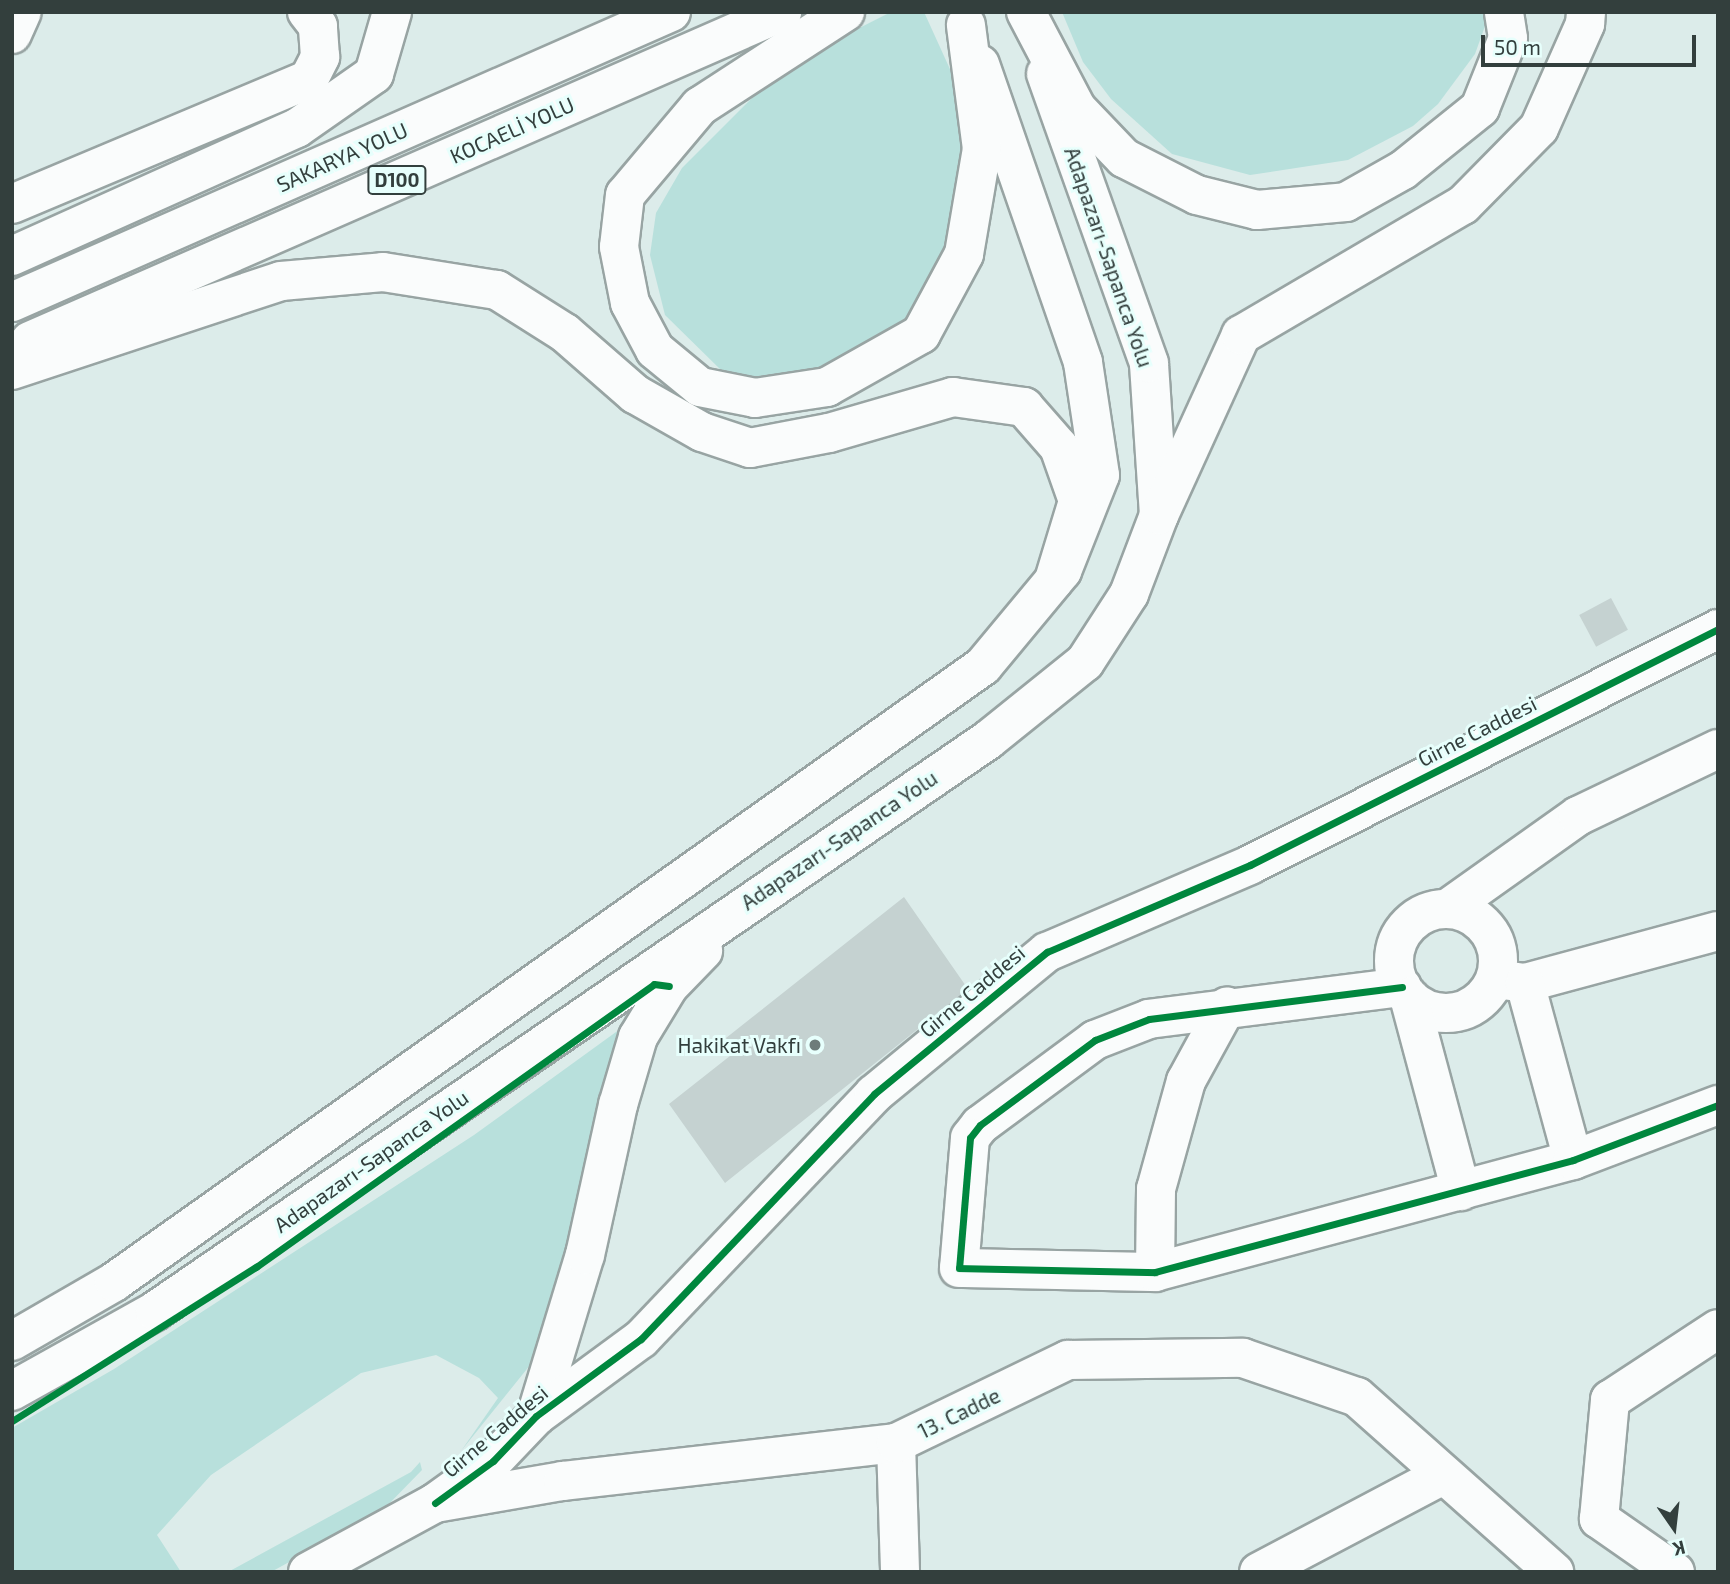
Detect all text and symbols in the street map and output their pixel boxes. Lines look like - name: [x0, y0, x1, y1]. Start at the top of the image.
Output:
- scale bar: [1485, 21, 1700, 65]
- text: 50 m: [1494, 34, 1541, 59]
- street label: KOCAELİ YOLU: [446, 91, 578, 169]
- street label: SAKARYA YOLU: [272, 117, 412, 197]
- street label: Adapazarı-Sapanca Yolu: [1059, 143, 1159, 371]
- road number: D100: [367, 164, 427, 196]
- street label: Girne Caddesi: [1413, 690, 1541, 772]
- street label: Adapazarı-Sapanca Yolu: [736, 765, 942, 915]
- street label: Girne Caddesi: [914, 940, 1030, 1042]
- place label: Hakikat Vakfı: [677, 1032, 801, 1058]
- marker: Hakikat Vakfı: [807, 1037, 823, 1053]
- street label: Adapazarı-Sapanca Yolu: [269, 1084, 473, 1238]
- street label: Girne Caddesi: [437, 1380, 553, 1482]
- street label: 13. Cadde: [914, 1382, 1004, 1444]
- north arrow: [1639, 1493, 1709, 1563]
- text: K: [1671, 1536, 1688, 1561]

